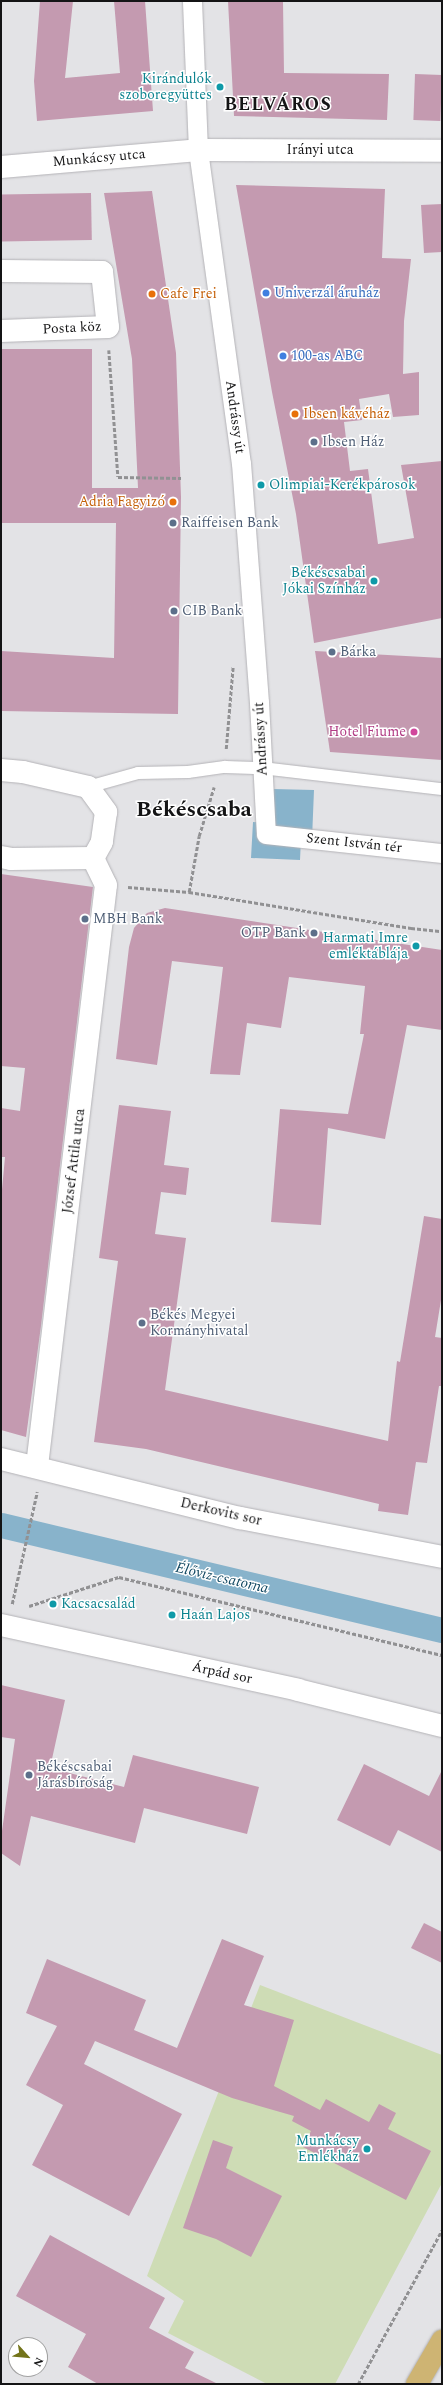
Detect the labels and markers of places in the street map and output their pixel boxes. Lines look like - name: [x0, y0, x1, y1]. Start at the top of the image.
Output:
- place label: Kirándulók szoboregyüttes: [119, 71, 212, 104]
- marker: Kirándulók szoboregyüttes: [215, 82, 225, 92]
- place label: Univerzál áruház: [274, 285, 379, 301]
- place label: Cafe Frei: [160, 286, 217, 302]
- marker: Univerzál áruház: [261, 288, 271, 298]
- marker: Cafe Frei: [147, 289, 157, 299]
- place label: 100-as ABC: [291, 348, 364, 364]
- marker: 100-as ABC: [278, 351, 288, 361]
- place label: Ibsen kávéház: [303, 406, 390, 422]
- marker: Ibsen kávéház: [290, 409, 300, 419]
- place label: Ibsen Ház: [322, 434, 385, 450]
- marker: Ibsen Ház: [309, 437, 319, 447]
- place label: Olimpiai-Kerékpárosok: [269, 477, 416, 493]
- marker: Olimpiai-Kerékpárosok: [256, 480, 266, 490]
- place label: Adria Fagyizó: [79, 494, 165, 510]
- marker: Adria Fagyizó: [168, 497, 178, 507]
- place label: Raiffeisen Bank: [181, 515, 279, 531]
- marker: Raiffeisen Bank: [168, 518, 178, 528]
- place label: Békéscsabai Jókai Színház: [283, 565, 366, 598]
- marker: Békéscsabai Jókai Színház: [369, 576, 379, 586]
- place label: CIB Bank: [182, 603, 242, 619]
- marker: CIB Bank: [169, 606, 179, 616]
- place label: Bárka: [340, 644, 376, 660]
- marker: Bárka: [327, 647, 337, 657]
- place label: Hotel Fiume: [328, 724, 406, 740]
- marker: Hotel Fiume: [409, 727, 419, 737]
- place label: MBH Bank: [93, 911, 162, 927]
- marker: MBH Bank: [80, 914, 90, 924]
- place label: OTP Bank: [241, 925, 306, 941]
- marker: OTP Bank: [309, 928, 319, 938]
- place label: Harmati Imre emléktáblája: [323, 930, 408, 962]
- marker: Harmati Imre emléktáblája: [411, 941, 421, 951]
- place label: Békés Megyei Kormányhivatal: [150, 1307, 248, 1340]
- marker: Békés Megyei Kormányhivatal: [137, 1318, 147, 1328]
- place label: Kacsacsalád: [61, 1596, 136, 1612]
- marker: Kacsacsalád: [48, 1599, 58, 1609]
- place label: Haán Lajos: [180, 1607, 250, 1623]
- marker: Haán Lajos: [167, 1610, 177, 1620]
- place label: Békéscsabai Járásbíróság: [37, 1759, 113, 1792]
- marker: Békéscsabai Járásbíróság: [24, 1770, 34, 1780]
- place label: Munkácsy Emlékház: [296, 2133, 359, 2166]
- marker: Munkácsy Emlékház: [362, 2144, 372, 2154]

